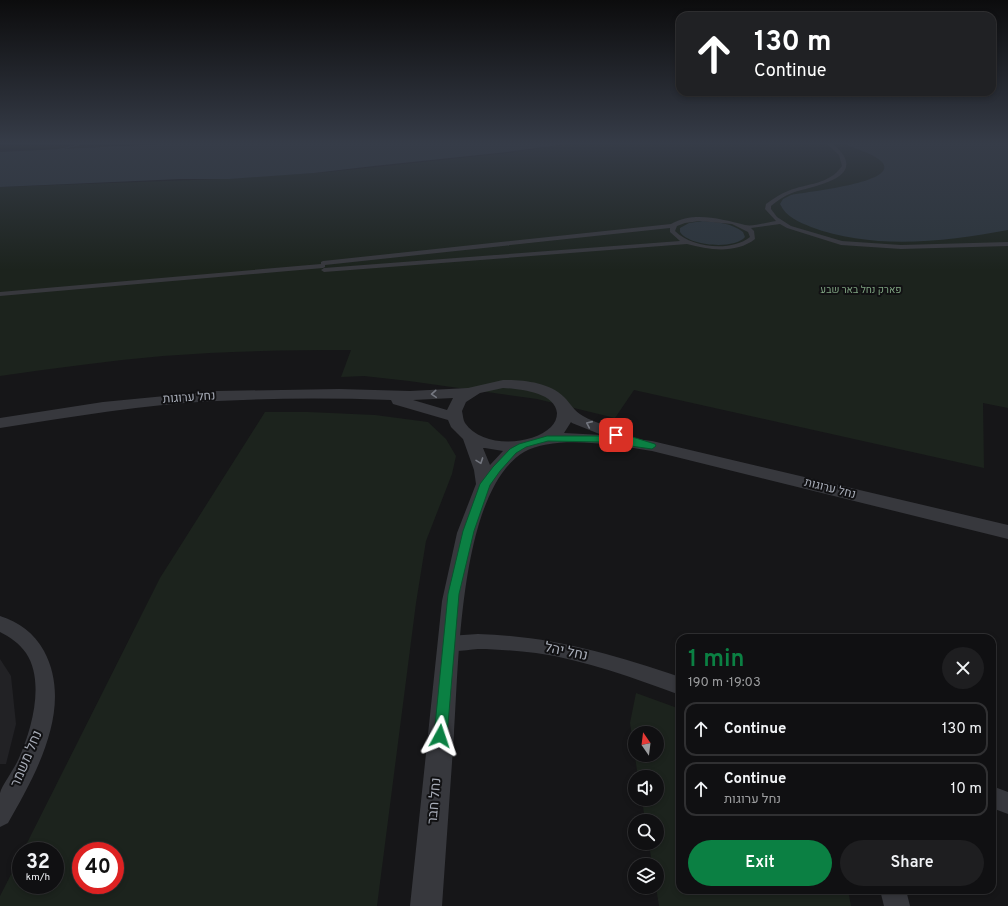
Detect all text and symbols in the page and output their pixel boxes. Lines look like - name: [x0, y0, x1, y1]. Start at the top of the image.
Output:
- text: 130 m: [754, 25, 832, 61]
- icon: ahead: [688, 28, 740, 80]
- text: Continue: [754, 60, 826, 83]
- park label: פארק נחל באר שבע: [820, 284, 902, 297]
- street label: נחל ערוגות: [162, 388, 216, 408]
- one-way arrow: [431, 390, 437, 399]
- pin: [599, 418, 633, 452]
- one-way arrow: [585, 421, 593, 429]
- icon: arrive: [605, 424, 627, 446]
- one-way arrow: [476, 457, 484, 464]
- street label: נחל ערוגות: [803, 475, 857, 503]
- street label: נחל יהל: [543, 639, 589, 665]
- text: 1 min: [688, 645, 745, 675]
- button: close: [942, 647, 984, 689]
- text: 190 m · 19:03: [688, 675, 761, 691]
- position arrow: [419, 715, 461, 757]
- icon: ahead: [690, 718, 712, 740]
- text: Continue: [724, 720, 786, 739]
- text: 130 m: [942, 720, 982, 739]
- north arrow: [628, 726, 664, 762]
- map controls: [628, 726, 664, 894]
- street label: נחל משמר: [7, 728, 47, 790]
- button: sound: [628, 770, 664, 806]
- text: Continue: [724, 770, 786, 789]
- street label: נחל חבר: [424, 777, 446, 825]
- icon: ahead: [690, 778, 712, 800]
- text: 10 m: [951, 780, 982, 799]
- text: נחל ערוגות: [724, 792, 781, 808]
- button: search: [628, 814, 664, 850]
- button: Exit: [688, 840, 832, 886]
- button: Share: [840, 840, 984, 886]
- speed limit sign: 40: [72, 842, 124, 894]
- text: 32: [26, 850, 50, 876]
- button: layers: [628, 858, 664, 894]
- text: km/h: [26, 871, 50, 884]

